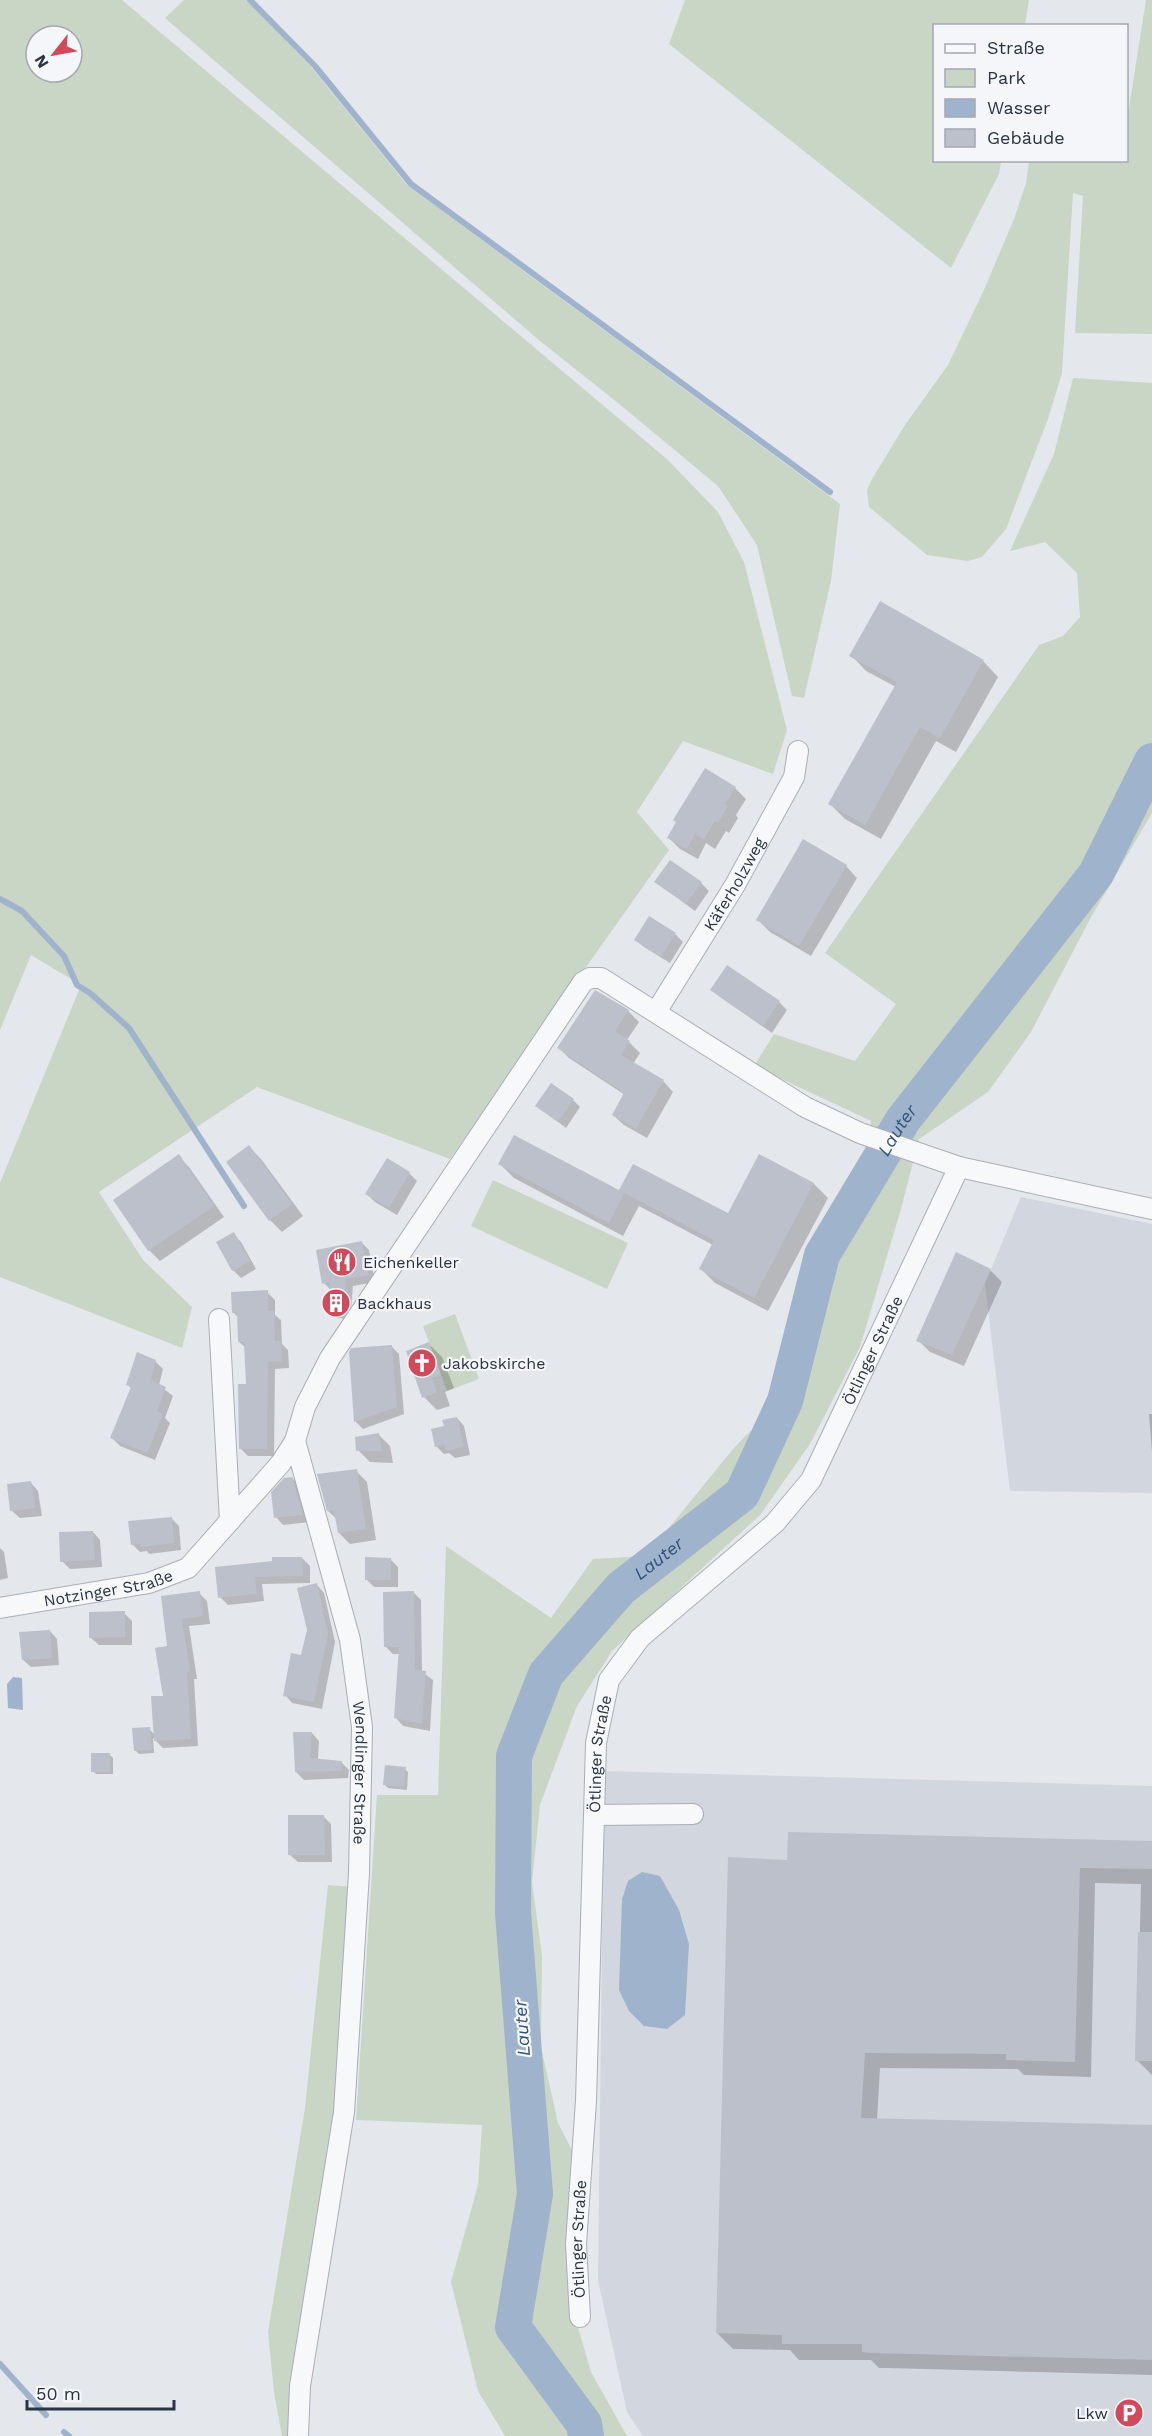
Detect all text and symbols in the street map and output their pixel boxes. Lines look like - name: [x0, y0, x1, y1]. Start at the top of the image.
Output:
- north arrow: [24, 24, 84, 84]
- legend: [933, 24, 1128, 162]
- text: Straße: [987, 37, 1045, 58]
- text: N: [30, 51, 53, 71]
- text: Park: [987, 67, 1026, 88]
- text: Wasser: [987, 97, 1050, 118]
- text: Gebäude: [987, 127, 1065, 148]
- street label: Käferholzweg: [700, 834, 769, 934]
- water label: Lauter: [873, 1100, 922, 1160]
- restaurant icon: Eichenkeller: [326, 1246, 358, 1278]
- place label: Eichenkeller: [363, 1253, 460, 1272]
- building icon: Backhaus: [320, 1287, 352, 1319]
- street label: Ötlinger Straße: [839, 1293, 907, 1408]
- place label: Backhaus: [357, 1294, 432, 1313]
- church icon: Jakobskirche: [406, 1347, 438, 1379]
- place label: Jakobskirche: [443, 1354, 545, 1373]
- water label: Lauter: [630, 1532, 688, 1584]
- street label: Notzinger Straße: [42, 1566, 176, 1611]
- street label: Ötlinger Straße: [585, 1693, 616, 1813]
- street label: Wendlinger Straße: [349, 1700, 371, 1845]
- water label: Lauter: [509, 1998, 534, 2057]
- street label: Ötlinger Straße: [567, 2179, 590, 2299]
- scale bar: [27, 2373, 174, 2411]
- text: 50 m: [36, 2383, 81, 2404]
- parking icon: Lkw: [1113, 2397, 1145, 2429]
- place label: Lkw: [1076, 2404, 1108, 2423]

